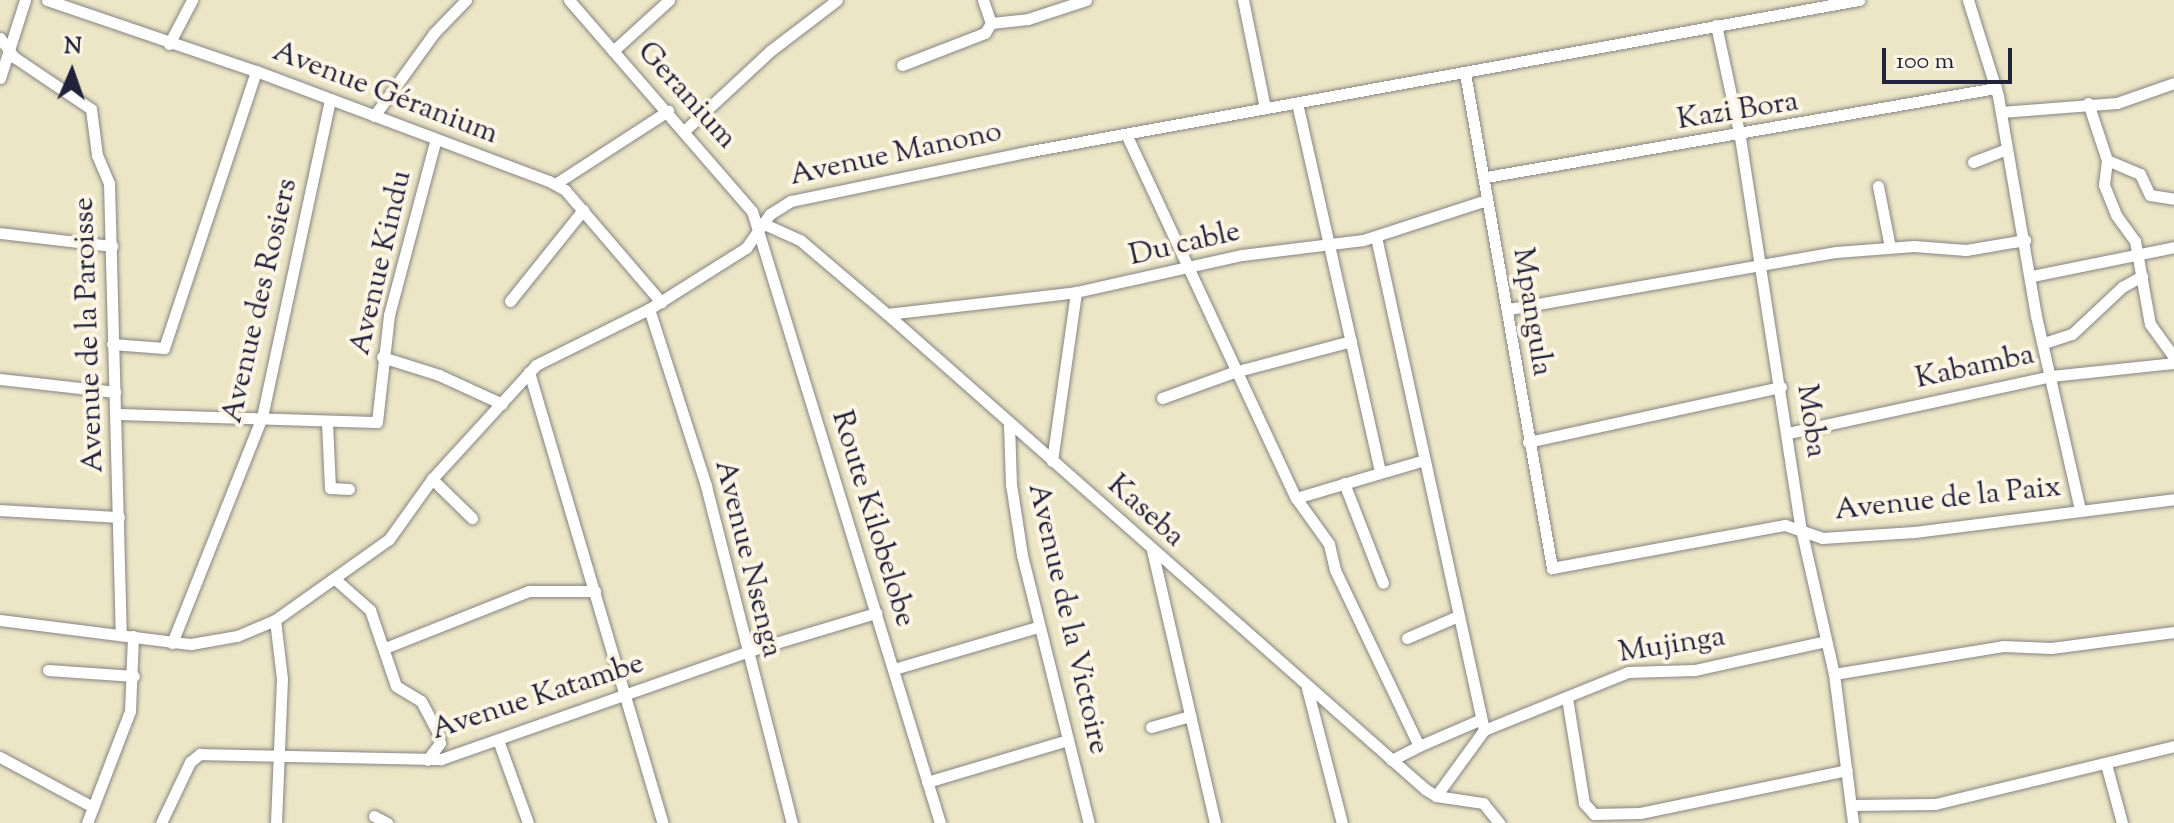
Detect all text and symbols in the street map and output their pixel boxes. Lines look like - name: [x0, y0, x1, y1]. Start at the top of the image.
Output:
- north arrow: [32, 32, 112, 112]
- text: N: [64, 32, 82, 64]
- scale bar: [1886, 32, 2016, 82]
- street label: Avenue Géranium: [267, 34, 503, 154]
- street label: Geranium: [629, 35, 743, 157]
- text: 100 m: [1896, 45, 1954, 79]
- street label: Kazi Bora: [1675, 85, 1801, 139]
- street label: Avenue Manono: [787, 115, 1005, 195]
- street label: Avenue Kindu: [343, 167, 421, 359]
- street label: Avenue des Rosiers: [215, 175, 307, 427]
- street label: Avenue de la Paroisse: [67, 197, 113, 473]
- street label: Du cable: [1126, 215, 1244, 275]
- street label: Mpangula: [1503, 245, 1559, 379]
- street label: Kabamba: [1912, 338, 2038, 398]
- street label: Moba: [1787, 382, 1833, 460]
- street label: Route Kilobelobe: [822, 407, 922, 631]
- street label: Avenue Nsenga: [705, 457, 789, 661]
- street label: Kaseba: [1099, 468, 1191, 556]
- street label: Avenue de la Paix: [1833, 470, 2063, 530]
- street label: Avenue de la Victoire: [1018, 480, 1116, 758]
- street label: Mujinga: [1616, 620, 1728, 672]
- street label: Avenue Katambe: [427, 647, 649, 749]

